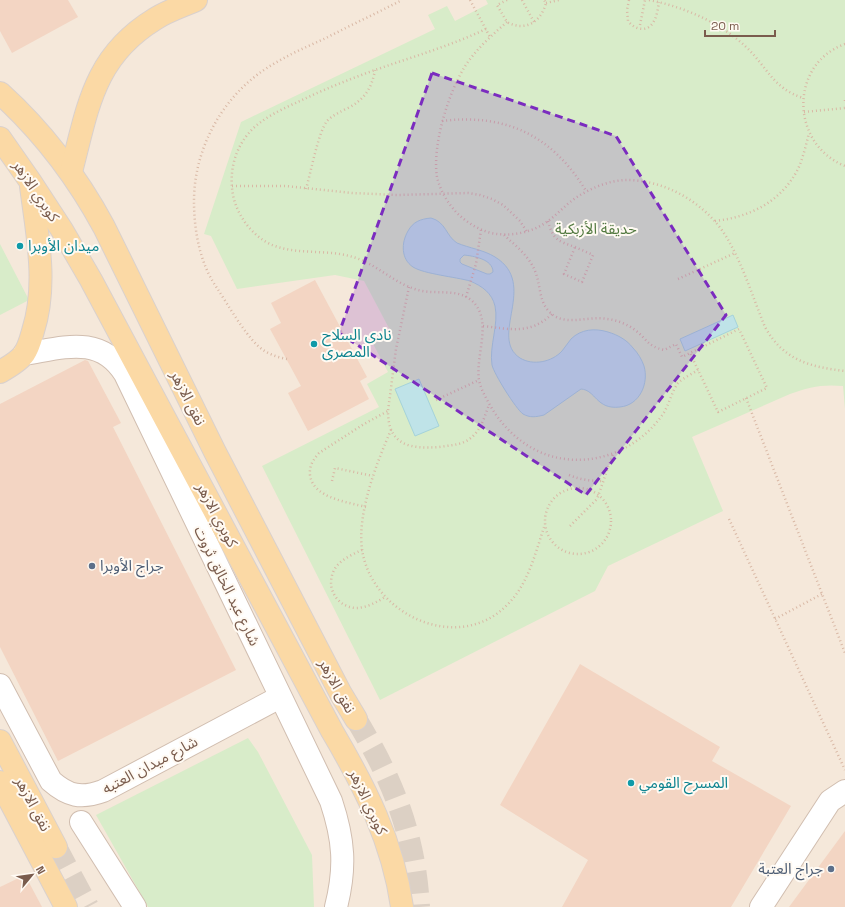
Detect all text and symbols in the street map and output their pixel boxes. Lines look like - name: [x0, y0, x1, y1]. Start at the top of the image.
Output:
- scale bar: [705, 12, 775, 38]
- text: 20 m: [711, 18, 739, 34]
- street label: كوبري الازهر: [6, 155, 64, 227]
- park label: حديقة الأزبكية: [555, 219, 637, 238]
- place label: ميدان الأوبرا: [28, 236, 99, 255]
- marker: ميدان الأوبرا: [15, 241, 25, 251]
- place label: نادى السلاح المصرى: [322, 325, 392, 361]
- marker: نادى السلاح المصرى: [309, 339, 319, 349]
- street label: نفق الازهر: [165, 366, 210, 429]
- street label: كوبري الازهر: [190, 478, 243, 552]
- street label: شارع عبد الخالق ثروت: [188, 523, 265, 650]
- place label: جراج الأوبرا: [100, 556, 164, 578]
- marker: جراج الأوبرا: [87, 561, 97, 571]
- street label: نفق الازهر: [313, 654, 360, 717]
- street label: شارع ميدان العتبه: [99, 731, 202, 800]
- street label: كوبري الازهر: [342, 765, 392, 839]
- street label: نفق الازهر: [10, 772, 56, 835]
- place label: المسرح القومي: [639, 773, 728, 795]
- marker: المسرح القومي: [626, 778, 636, 788]
- north arrow: [12, 855, 52, 895]
- place label: جراج العتبة: [758, 859, 823, 881]
- text: N: [33, 864, 49, 877]
- marker: جراج العتبة: [826, 864, 836, 874]

